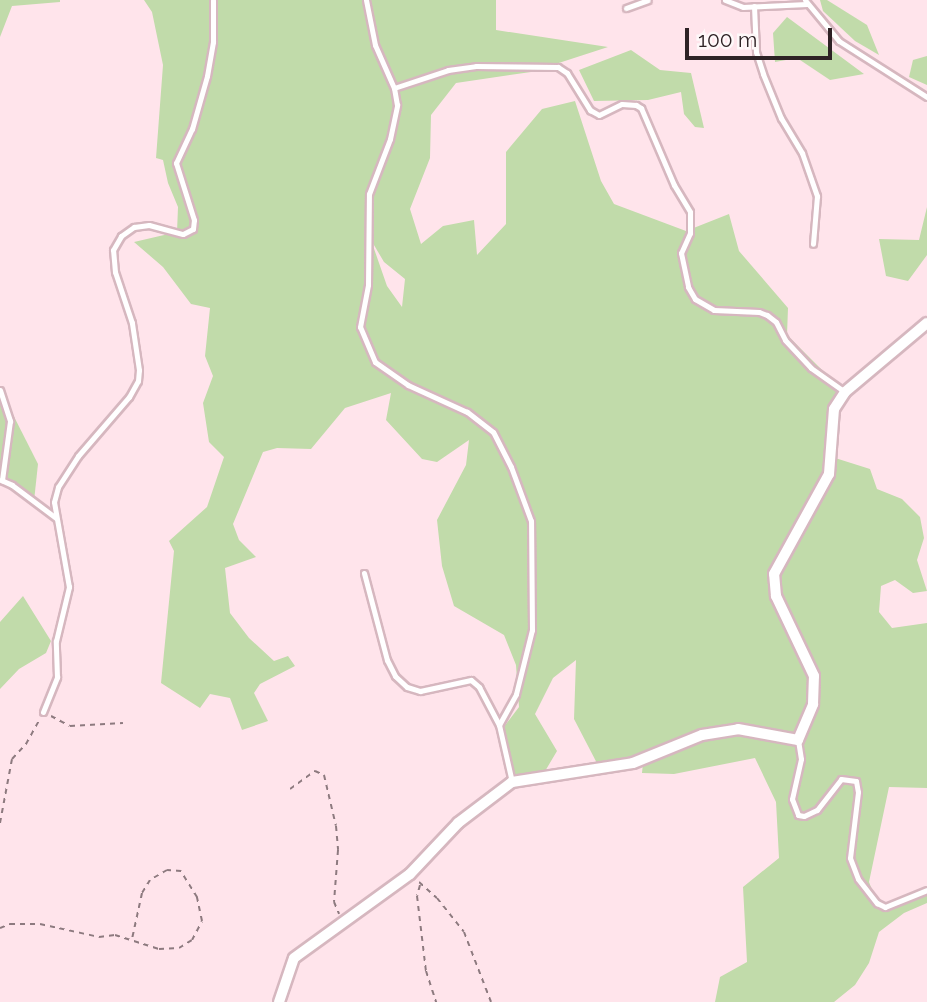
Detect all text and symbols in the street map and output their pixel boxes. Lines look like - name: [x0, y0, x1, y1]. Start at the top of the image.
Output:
- scale bar: [689, 14, 836, 58]
- text: 100 m: [698, 27, 757, 52]

